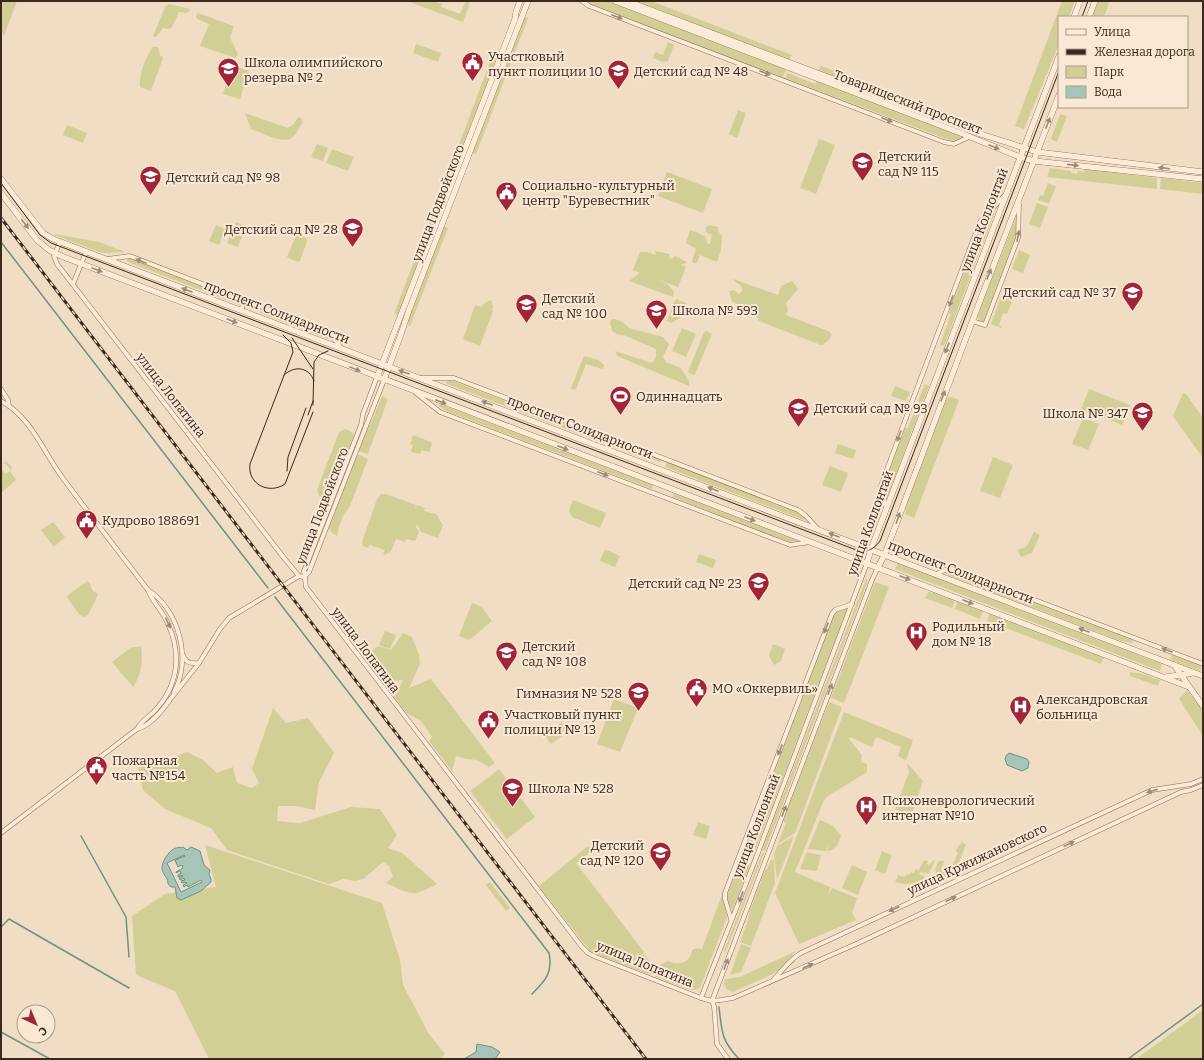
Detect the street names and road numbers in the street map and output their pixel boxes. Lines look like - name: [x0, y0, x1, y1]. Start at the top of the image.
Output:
- street label: Товарищеский проспект: [832, 67, 985, 137]
- street label: улица Подвойского: [408, 142, 467, 264]
- street label: улица Коллонтай: [957, 165, 1011, 275]
- street label: проспект Солидарности: [202, 277, 352, 347]
- street label: улица Лопатина: [133, 349, 209, 440]
- street label: проспект Солидарности: [505, 392, 655, 462]
- street label: улица Подвойского: [292, 445, 351, 567]
- street label: улица Коллонтай: [844, 468, 896, 578]
- street label: проспект Солидарности: [886, 537, 1036, 607]
- street label: улица Лопатина: [328, 603, 403, 696]
- street label: улица Коллонтай: [729, 771, 783, 881]
- street label: улица Кржижановского: [904, 820, 1049, 898]
- street label: улица Лопатина: [593, 937, 696, 990]

